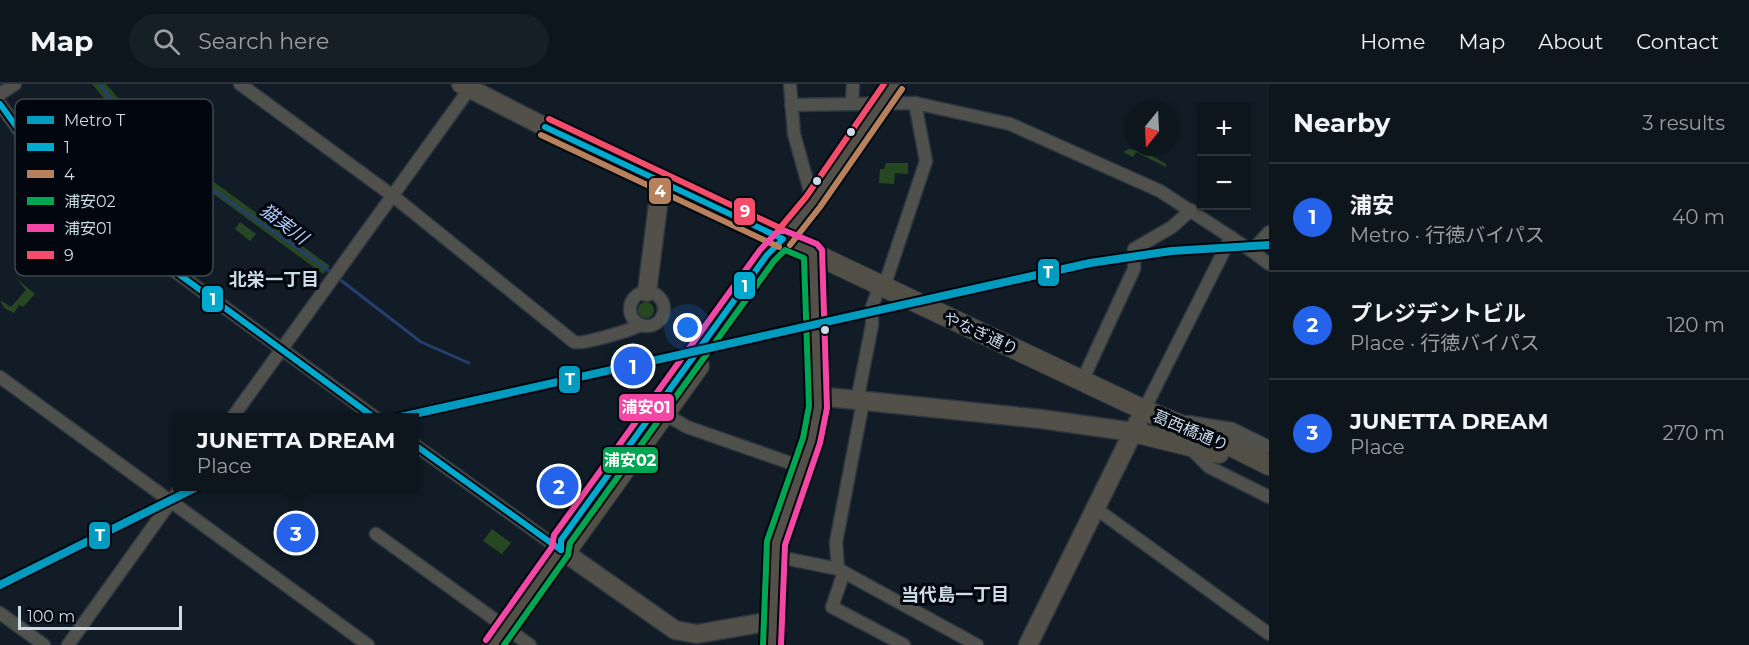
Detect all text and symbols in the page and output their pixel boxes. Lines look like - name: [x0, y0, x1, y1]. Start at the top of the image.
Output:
- search box: [129, 14, 549, 68]
- text: Map: [30, 24, 93, 58]
- icon: search: [150, 25, 183, 58]
- text: Search here: [198, 28, 329, 55]
- text: Home: [1360, 29, 1425, 54]
- text: Map: [1458, 29, 1505, 54]
- text: About: [1538, 29, 1603, 54]
- text: Contact: [1636, 29, 1719, 54]
- legend: [15, 99, 213, 276]
- north arrow: [1125, 102, 1179, 156]
- map controls: [1197, 102, 1251, 210]
- button: +: [1197, 102, 1251, 156]
- text: Nearby: [1293, 107, 1390, 139]
- text: Metro T: [64, 111, 126, 130]
- text: 3 results: [1642, 111, 1725, 135]
- unlabelled marker: [845, 126, 857, 138]
- text: 1: [64, 138, 70, 157]
- button: −: [1197, 156, 1251, 210]
- text: 4: [64, 165, 75, 184]
- unlabelled marker: [811, 175, 823, 187]
- line badge: 4: [648, 177, 672, 205]
- text: 4: [654, 182, 666, 201]
- text: 浦安02: [64, 192, 116, 211]
- text: 浦安: [1350, 192, 1394, 219]
- line badge: 9: [733, 197, 756, 226]
- water label: 猫実川: [256, 199, 314, 250]
- text: 9: [740, 202, 750, 221]
- text: 1: [1309, 205, 1316, 229]
- text: 40 m: [1672, 205, 1725, 229]
- text: 浦安01: [64, 219, 112, 238]
- text: Metro · 行徳バイパス: [1350, 223, 1545, 247]
- text: 9: [64, 246, 74, 265]
- line badge: T: [1037, 258, 1060, 287]
- text: T: [1043, 263, 1053, 282]
- district label: 北栄一丁目: [229, 269, 319, 291]
- line badge: 1: [733, 271, 756, 300]
- text: 1: [742, 277, 748, 296]
- line badge: 1: [201, 285, 224, 313]
- text: 1: [210, 290, 216, 309]
- text: プレジデントビル: [1350, 300, 1526, 327]
- street label: やなぎ通り: [941, 308, 1021, 359]
- your location: [673, 313, 702, 342]
- text: 2: [1307, 313, 1318, 337]
- text: 120 m: [1667, 313, 1725, 337]
- unlabelled marker: [819, 324, 831, 336]
- text: Place · 行徳バイパス: [1350, 331, 1540, 355]
- pin: 1: [614, 344, 652, 388]
- line badge: T: [558, 365, 581, 394]
- text: T: [565, 370, 575, 389]
- line badge: 浦安01: [618, 393, 675, 422]
- text: 浦安01: [621, 398, 671, 417]
- street label: 葛西橋通り: [1150, 406, 1231, 455]
- text: JUNETTA DREAM: [1350, 408, 1548, 435]
- popup: [173, 413, 419, 491]
- text: 3: [1307, 421, 1318, 445]
- text: 270 m: [1663, 421, 1725, 445]
- text: JUNETTA DREAM: [197, 427, 395, 454]
- text: Place: [1350, 435, 1405, 459]
- line badge: 浦安02: [602, 446, 659, 474]
- text: 浦安02: [604, 451, 656, 470]
- text: Place: [197, 454, 251, 478]
- pin: 2: [540, 464, 578, 508]
- pin: 3: [276, 510, 316, 556]
- line badge: T: [88, 521, 111, 550]
- text: T: [95, 526, 105, 545]
- district label: 当代島一丁目: [901, 584, 1009, 606]
- scale bar: [18, 603, 182, 630]
- text: 100 m: [27, 607, 75, 626]

